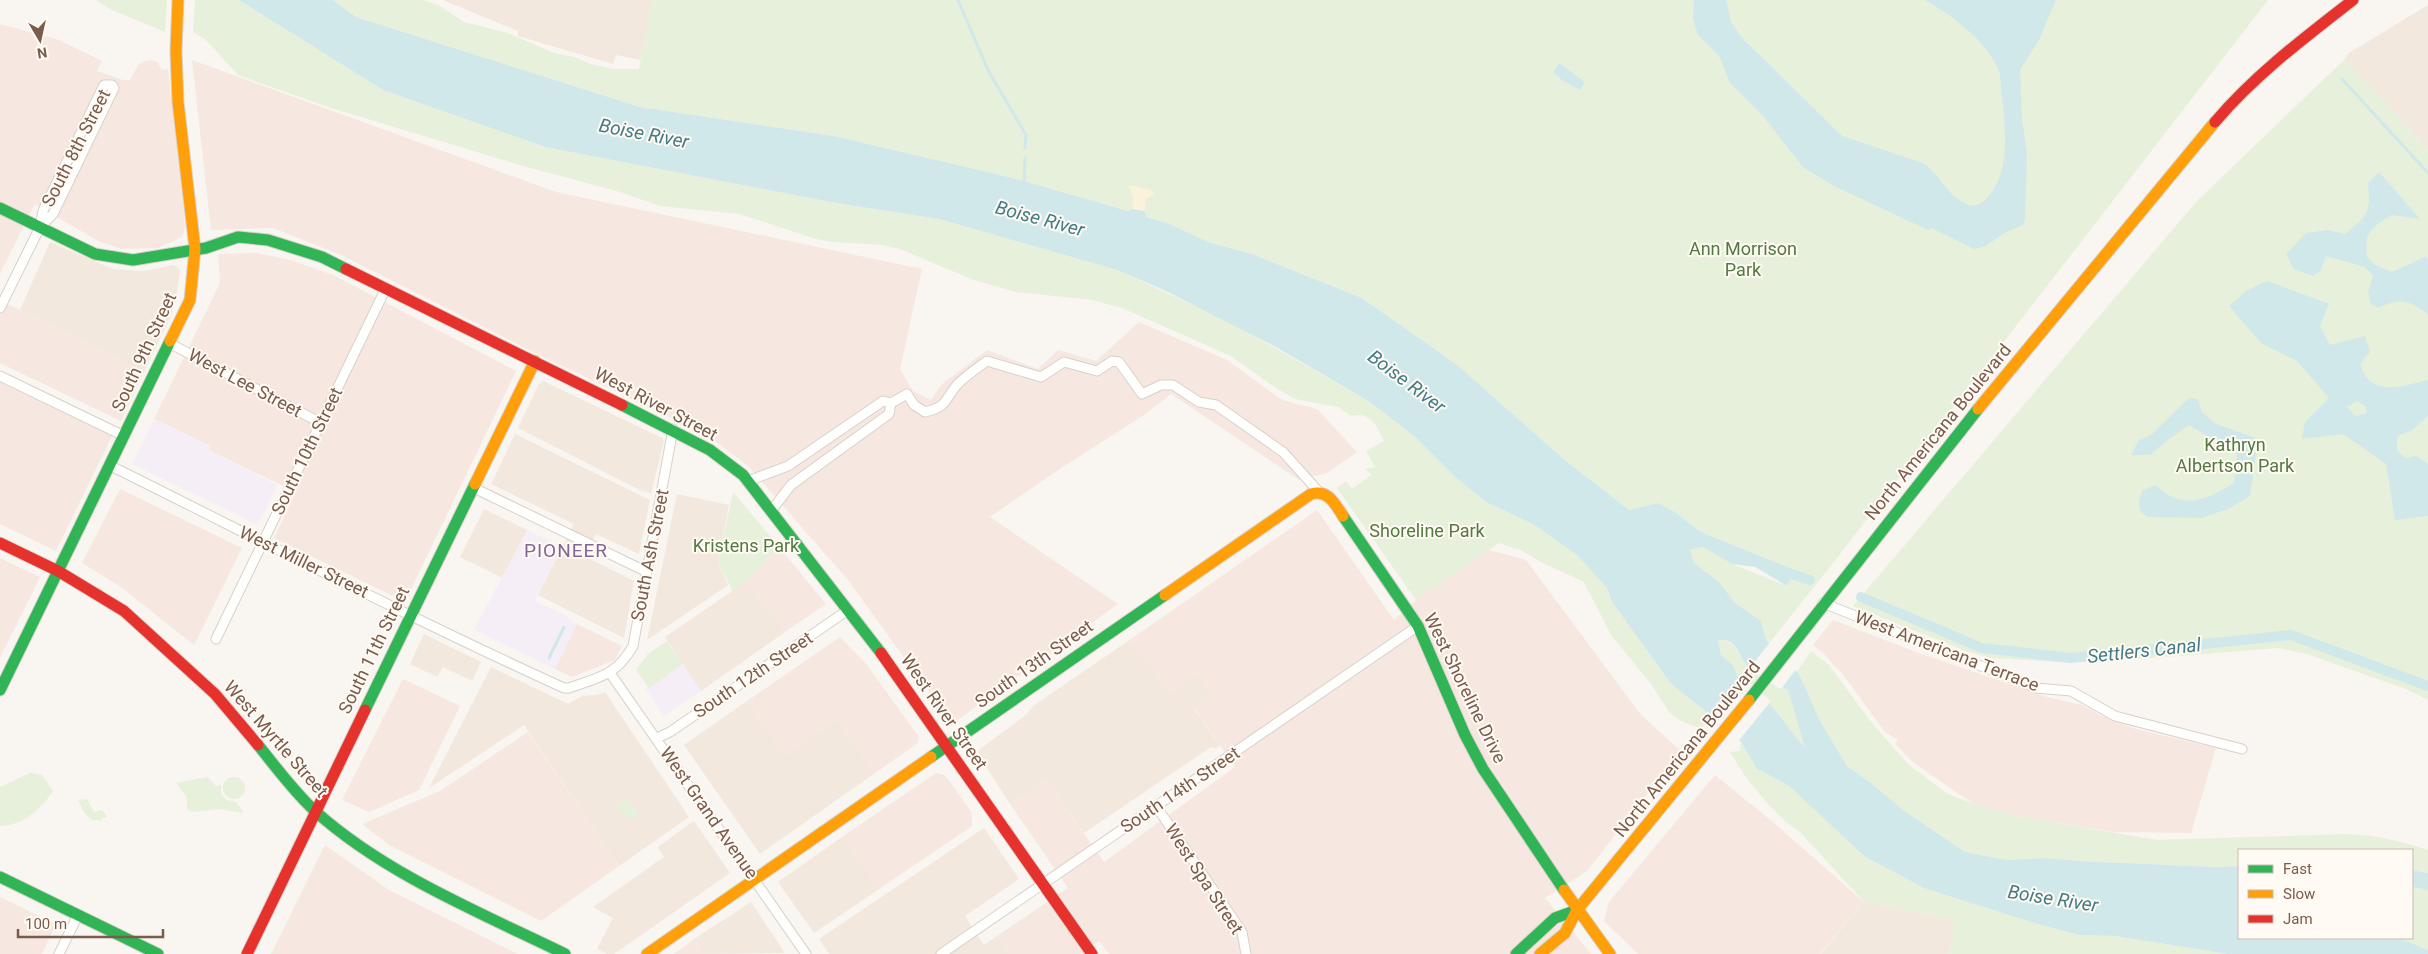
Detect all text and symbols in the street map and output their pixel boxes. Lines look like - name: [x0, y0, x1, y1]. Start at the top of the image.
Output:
- north arrow: [15, 15, 65, 65]
- text: N: [36, 44, 48, 62]
- street label: South 8th Street: [37, 85, 114, 210]
- water label: Boise River: [597, 114, 692, 154]
- water label: Boise River: [993, 196, 1088, 242]
- park label: Ann Morrison Park: [1689, 238, 1797, 280]
- street label: South 9th Street: [107, 289, 180, 415]
- street label: North Americana Boulevard: [1860, 339, 2015, 524]
- street label: West Lee Street: [185, 344, 306, 421]
- water label: Boise River: [1363, 345, 1451, 418]
- street label: West River Street: [591, 362, 722, 445]
- street label: South 10th Street: [267, 384, 347, 518]
- park label: Kathryn Albertson Park: [2176, 434, 2295, 476]
- street label: South Ash Street: [626, 487, 673, 623]
- park label: Shoreline Park: [1369, 520, 1486, 541]
- street label: West Miller Street: [236, 521, 372, 602]
- park label: Kristens Park: [693, 535, 800, 556]
- district label: PIONEER: [524, 539, 608, 562]
- street label: South 11th Street: [334, 583, 414, 717]
- street label: West Americana Terrace: [1852, 606, 2042, 695]
- street label: West Shoreline Drive: [1420, 609, 1511, 766]
- street label: South 13th Street: [971, 615, 1097, 712]
- street label: South 12th Street: [689, 627, 816, 722]
- water label: Settlers Canal: [2086, 633, 2203, 668]
- street label: West River Street: [897, 650, 992, 774]
- street label: North Americana Boulevard: [1609, 656, 1764, 841]
- street label: West Myrtle Street: [220, 676, 333, 801]
- street label: South 14th Street: [1116, 742, 1243, 837]
- street label: West Grand Avenue: [656, 743, 763, 883]
- street label: West Spa Street: [1161, 820, 1248, 938]
- legend: [2238, 849, 2413, 939]
- text: Fast: [2283, 860, 2312, 878]
- water label: Boise River: [2006, 880, 2100, 917]
- text: Slow: [2283, 885, 2315, 903]
- scale bar: [18, 906, 162, 938]
- text: Jam: [2283, 910, 2313, 928]
- text: 100 m: [25, 915, 67, 933]

